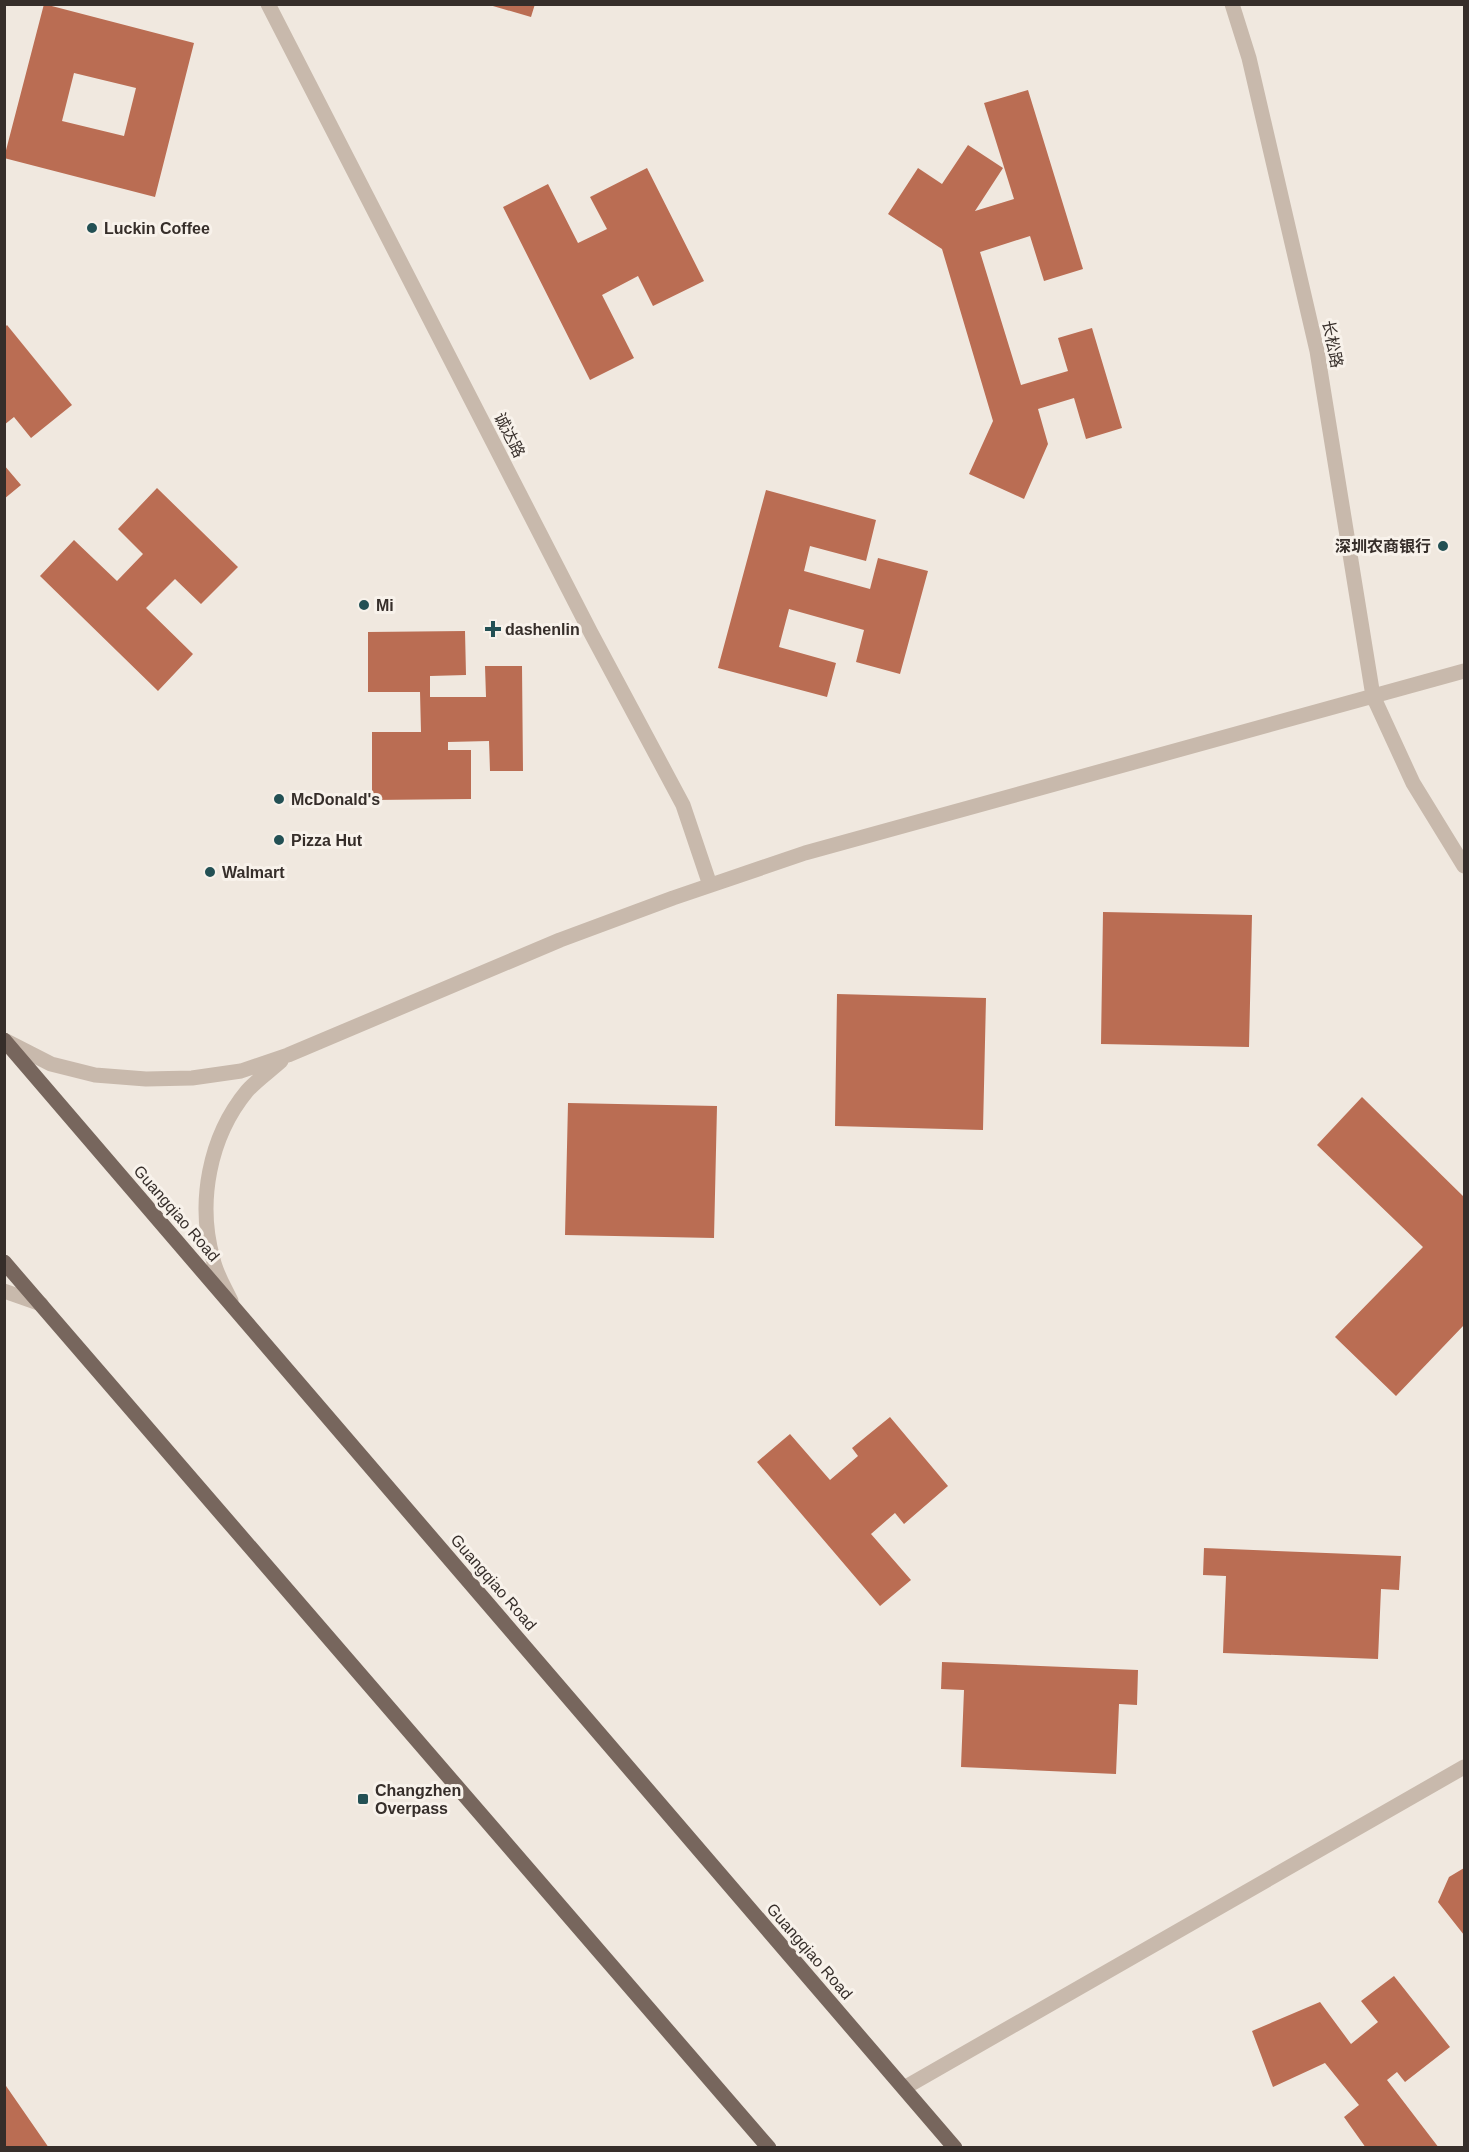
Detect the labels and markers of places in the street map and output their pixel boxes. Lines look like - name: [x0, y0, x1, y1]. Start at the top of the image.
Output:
- place label: Luckin Coffee: [104, 220, 210, 237]
- marker: Luckin Coffee: [85, 221, 99, 235]
- place label: 深圳农商银行: [1335, 538, 1431, 555]
- marker: 深圳农商银行: [1436, 539, 1450, 553]
- place label: Mi: [376, 597, 394, 614]
- marker: Mi: [357, 598, 371, 612]
- place label: dashenlin: [505, 621, 580, 638]
- marker: dashenlin: [486, 622, 500, 636]
- place label: McDonald's: [291, 791, 380, 808]
- marker: McDonald's: [272, 792, 286, 806]
- place label: Pizza Hut: [291, 832, 363, 849]
- marker: Pizza Hut: [272, 833, 286, 847]
- place label: Walmart: [222, 864, 285, 881]
- marker: Walmart: [203, 865, 217, 879]
- place label: Changzhen Overpass: [375, 1782, 461, 1817]
- marker: Changzhen Overpass: [356, 1792, 370, 1806]

